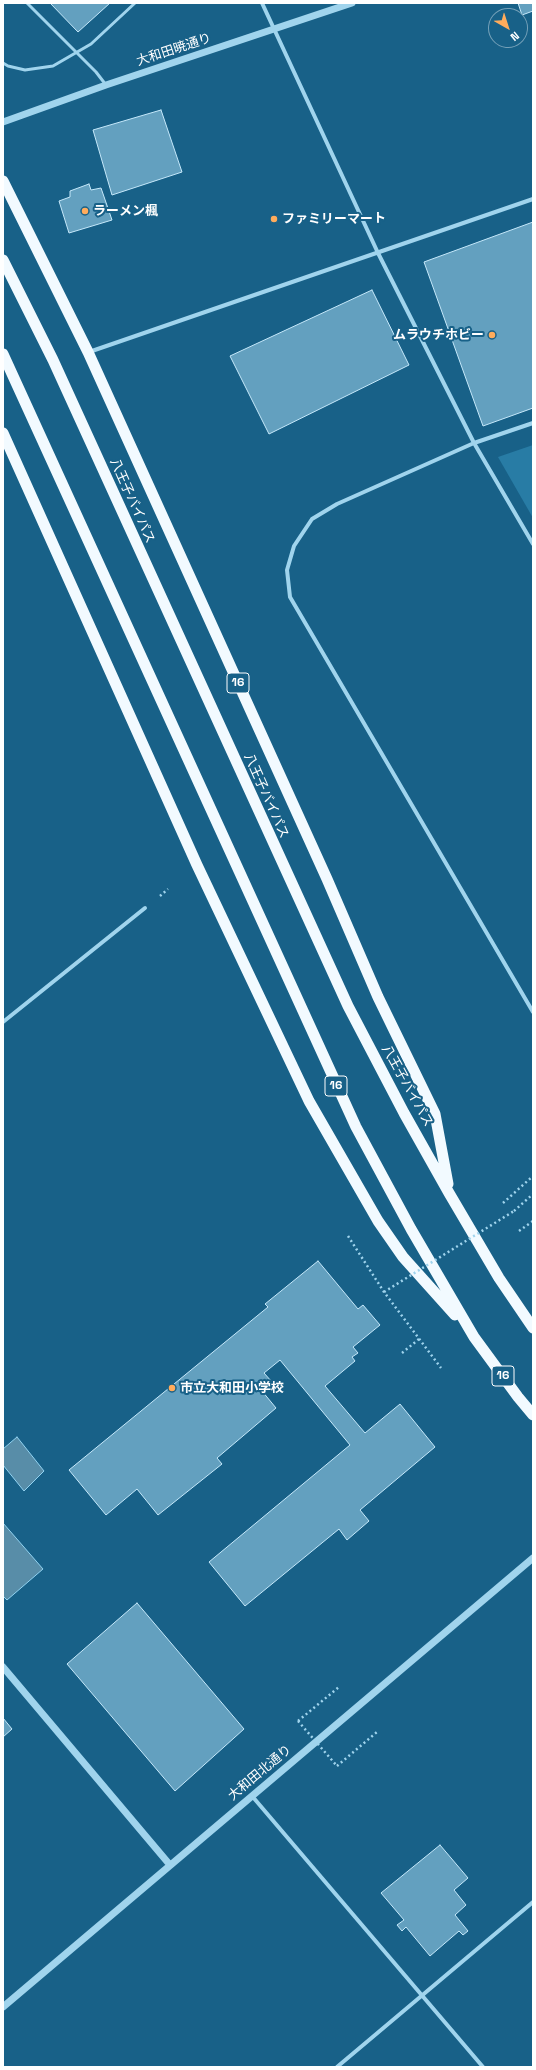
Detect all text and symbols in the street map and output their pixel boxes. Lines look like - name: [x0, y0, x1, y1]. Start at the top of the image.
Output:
- north arrow: [488, 8, 528, 48]
- text: N: [508, 29, 522, 44]
- street label: 大和田暁通り: [134, 31, 214, 69]
- place label: ラーメン楓: [93, 203, 158, 219]
- marker: ラーメン楓: [80, 206, 90, 216]
- place label: ファミリーマート: [282, 211, 386, 227]
- marker: ファミリーマート: [269, 214, 279, 224]
- place label: ムラウチホビー: [393, 327, 484, 343]
- marker: ムラウチホビー: [487, 330, 497, 340]
- street label: 八王子バイパス: [106, 456, 158, 546]
- road number: 16: [227, 673, 249, 693]
- street label: 八王子バイパス: [240, 751, 292, 841]
- street label: 八王子バイパス: [378, 1042, 436, 1130]
- road number: 16: [325, 1076, 347, 1096]
- road number: 16: [492, 1366, 514, 1386]
- place label: 市立大和田小学校: [180, 1380, 284, 1396]
- marker: 市立大和田小学校: [167, 1383, 177, 1393]
- street label: 大和田北通り: [225, 1742, 295, 1804]

